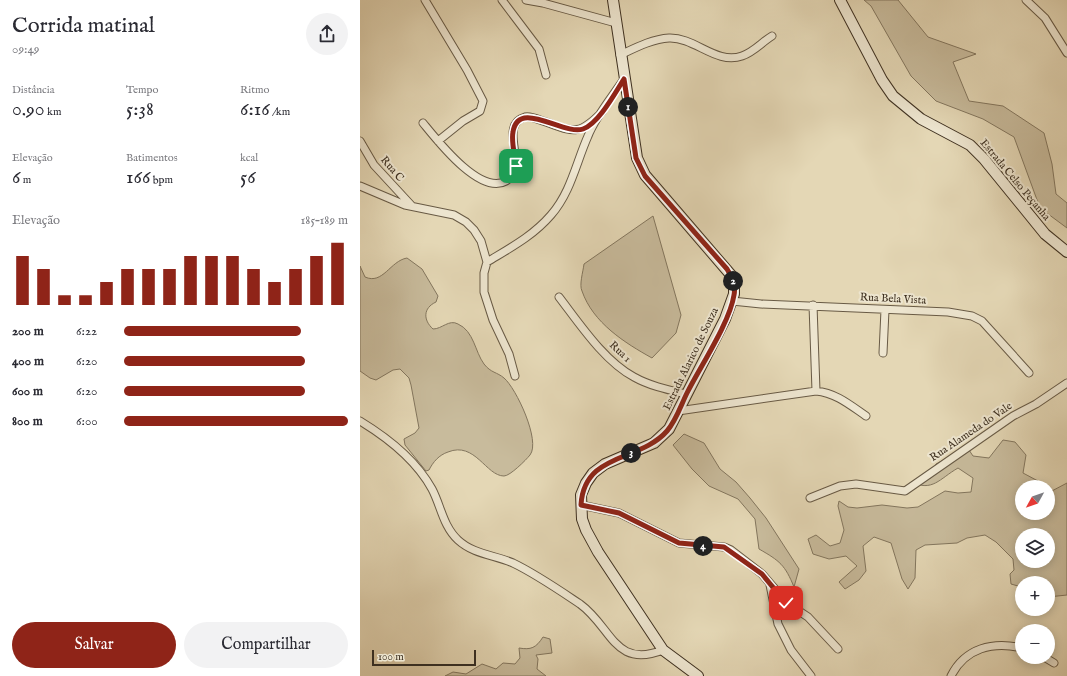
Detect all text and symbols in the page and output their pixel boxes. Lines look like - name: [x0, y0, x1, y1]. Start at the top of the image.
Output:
- text: Corrida matinal: [12, 12, 155, 40]
- button: share: [306, 13, 348, 55]
- text: 09:49: [12, 41, 40, 58]
- text: Distância: [12, 83, 54, 97]
- text: Tempo: [126, 83, 159, 97]
- text: Ritmo: [240, 83, 269, 97]
- text: 0.90: [12, 97, 45, 122]
- text: 5:38: [126, 97, 154, 122]
- text: 6:16: [240, 97, 270, 122]
- pin: 1: [618, 97, 638, 117]
- text: 1: [626, 100, 630, 114]
- text: km: [45, 105, 61, 119]
- text: /km: [270, 105, 290, 119]
- street label: Estrada Celso Peçanha: [977, 136, 1053, 224]
- pin: [499, 149, 533, 183]
- text: Elevação: [12, 151, 53, 165]
- text: Batimentos: [126, 151, 178, 165]
- text: kcal: [240, 151, 258, 165]
- street label: Rua C: [377, 153, 407, 185]
- icon: arrive: [505, 155, 527, 177]
- text: 6: [12, 165, 20, 190]
- text: 166: [126, 165, 150, 190]
- text: 56: [240, 165, 256, 190]
- text: m: [20, 173, 31, 187]
- text: bpm: [150, 173, 173, 187]
- text: Elevação: [12, 212, 60, 229]
- text: 185–189 m: [301, 212, 348, 229]
- pin: 2: [723, 271, 743, 291]
- text: 2: [730, 274, 736, 288]
- street label: Rua Bela Vista: [860, 290, 927, 308]
- street label: Estrada Alarico de Souza: [660, 305, 722, 413]
- text: 200 m: [12, 323, 44, 340]
- text: 6:22: [76, 323, 97, 340]
- street label: Rua 1: [606, 338, 634, 366]
- text: 400 m: [12, 353, 44, 370]
- text: 6:20: [76, 353, 97, 370]
- text: 600 m: [12, 383, 43, 400]
- text: 6:20: [76, 383, 97, 400]
- street label: Rua Alameda do Vale: [927, 399, 1015, 465]
- text: 800 m: [12, 413, 43, 430]
- text: 6:00: [76, 413, 98, 430]
- pin: 3: [621, 443, 641, 463]
- text: 3: [629, 446, 633, 460]
- north arrow: [1015, 480, 1055, 520]
- map controls: [1015, 480, 1055, 664]
- button: layers: [1015, 528, 1055, 568]
- pin: 4: [693, 536, 713, 556]
- text: 4: [700, 539, 706, 553]
- button: +: [1015, 576, 1055, 616]
- pin: [769, 586, 803, 620]
- icon: check: [775, 592, 797, 614]
- button: Salvar: [12, 622, 176, 668]
- button: Compartilhar: [184, 622, 348, 668]
- button: −: [1015, 624, 1055, 664]
- scale bar: [372, 648, 476, 667]
- text: 100 m: [378, 650, 404, 664]

